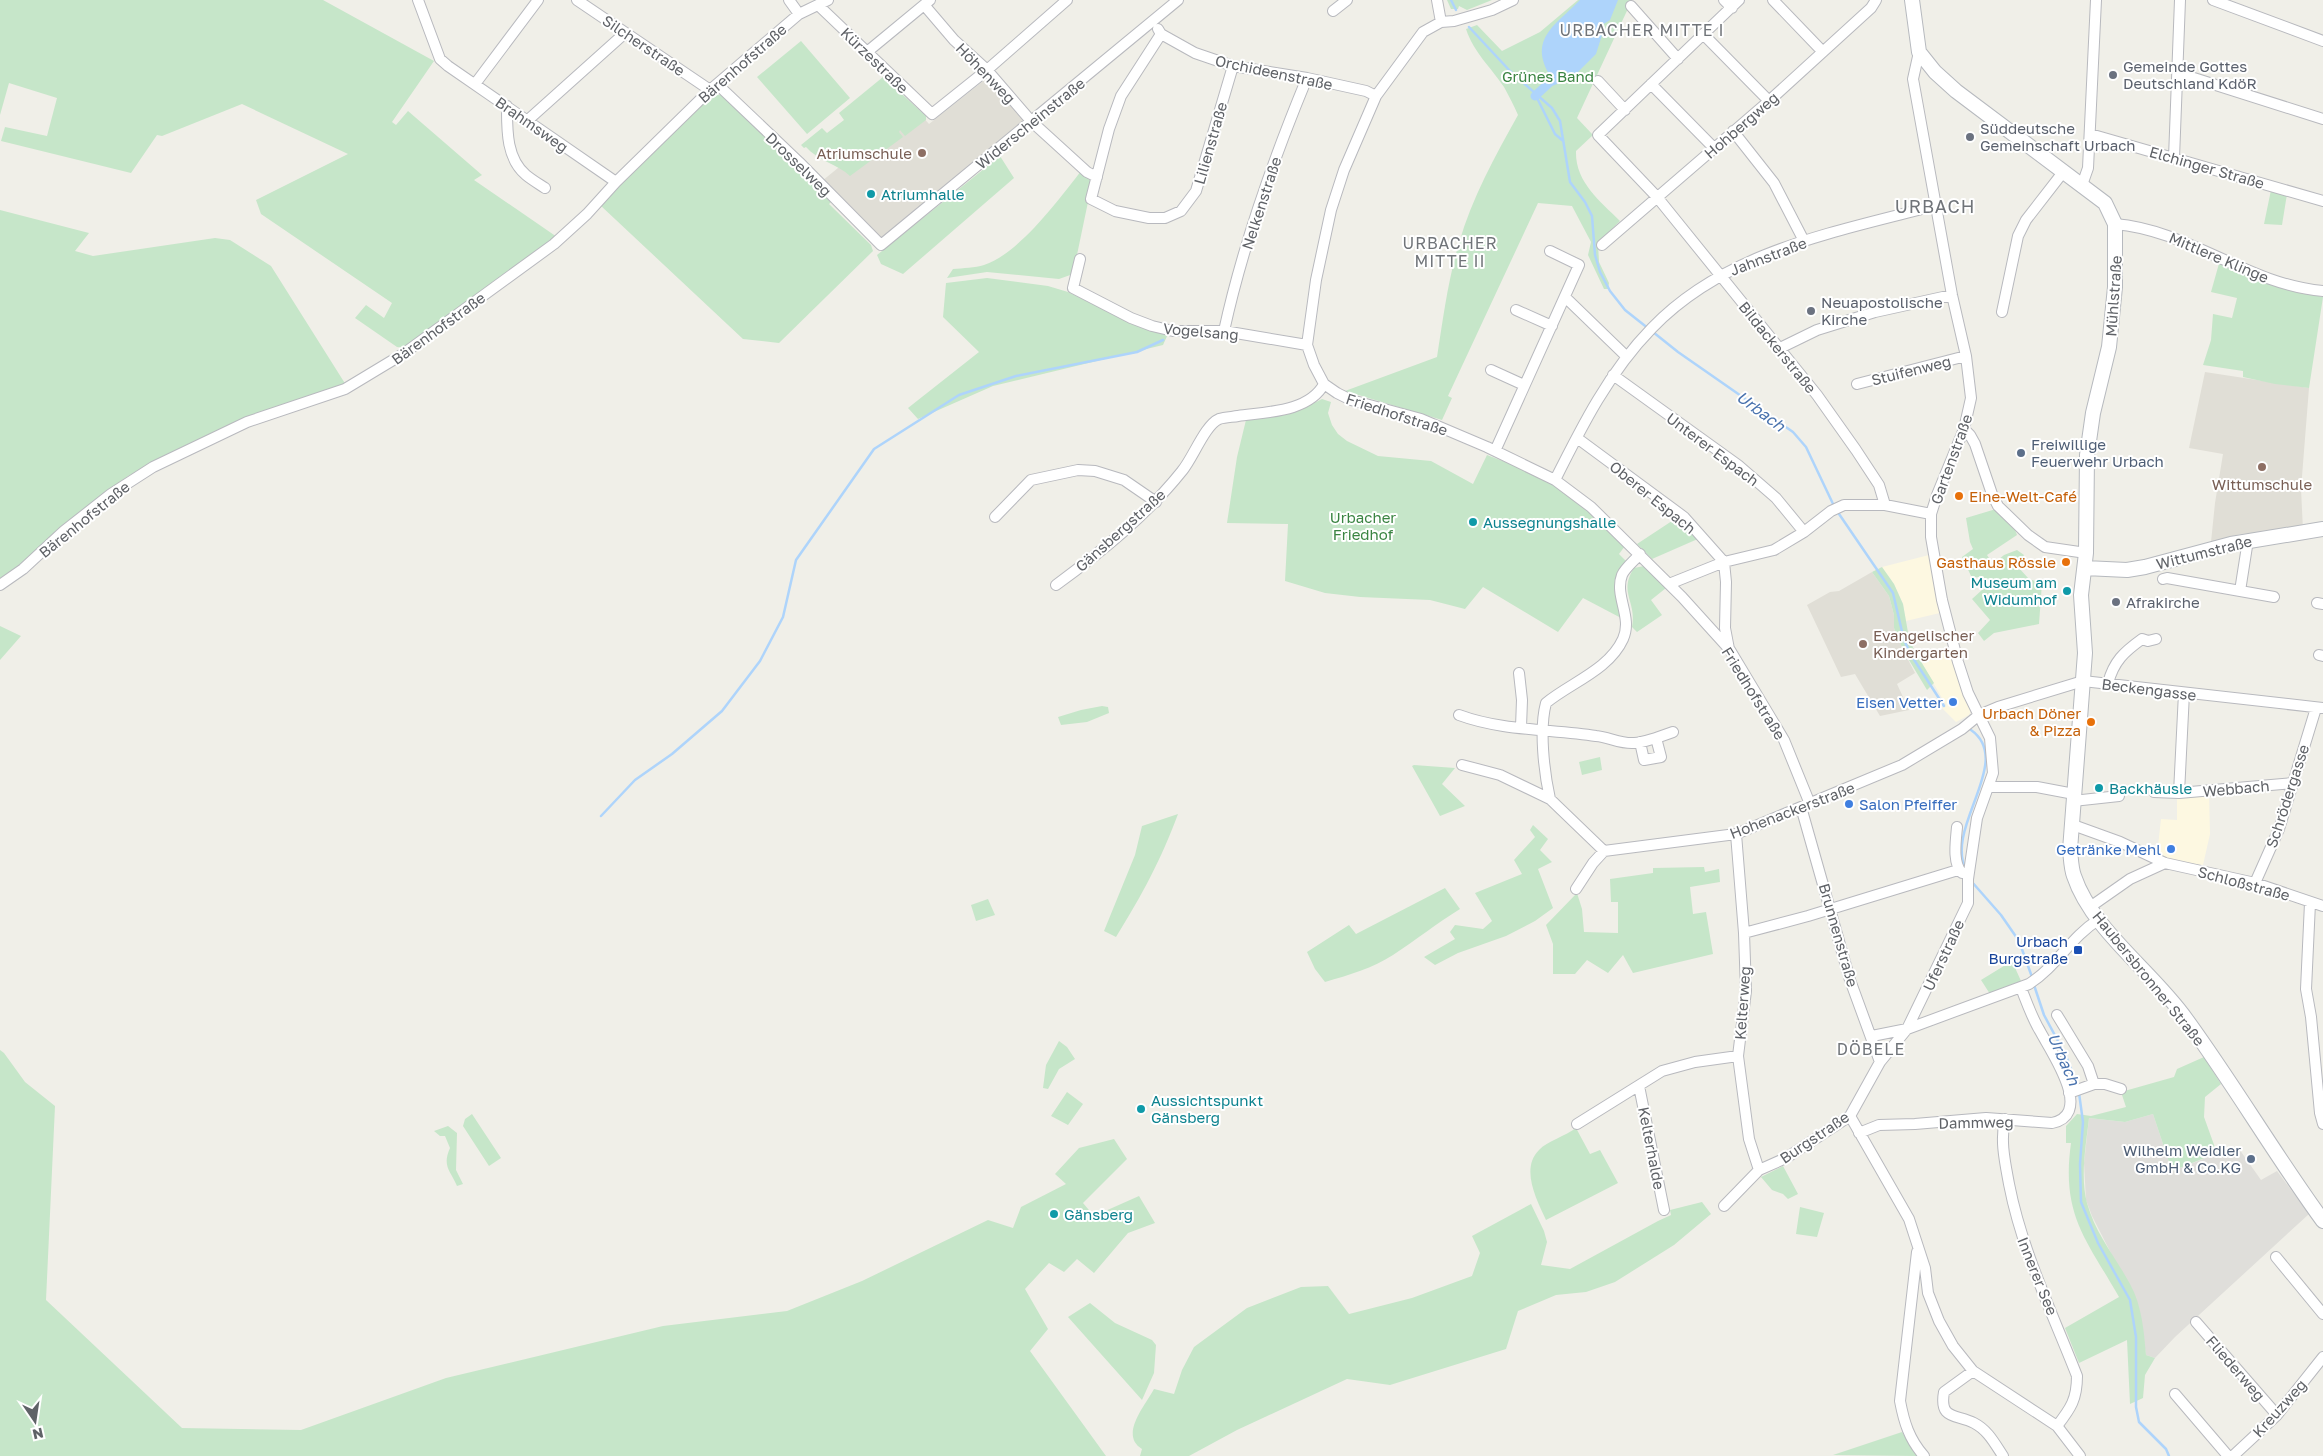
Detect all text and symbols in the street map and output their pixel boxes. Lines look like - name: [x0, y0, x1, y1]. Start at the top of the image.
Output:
- street label: Silcherstraße: [599, 11, 689, 79]
- street label: Bärenhofstraße: [694, 20, 790, 106]
- district label: URBACHER MITTE I: [1559, 20, 1725, 40]
- street label: Kürzestraße: [837, 23, 913, 97]
- street label: Höhenweg: [953, 39, 1019, 107]
- street label: Orchideenstraße: [1214, 51, 1335, 93]
- place label: Gemeinde Gottes Deutschland KdöR: [2123, 57, 2257, 92]
- park label: Grünes Band: [1502, 67, 1594, 85]
- marker: Gemeinde Gottes Deutschland KdöR: [2107, 69, 2119, 81]
- street label: Widerscheinstraße: [972, 73, 1088, 172]
- street label: Hohbergweg: [1700, 88, 1782, 162]
- street label: Brahmsweg: [492, 92, 572, 156]
- street label: Lilienstraße: [1190, 99, 1230, 186]
- place label: Süddeutsche Gemeinschaft Urbach: [1980, 119, 2136, 154]
- street label: Drosselweg: [762, 128, 836, 200]
- marker: Süddeutsche Gemeinschaft Urbach: [1964, 131, 1976, 143]
- street label: Elchinger Straße: [2147, 142, 2267, 192]
- place label: Atriumschule: [817, 144, 912, 162]
- marker: Atriumschule: [916, 147, 928, 159]
- street label: Nelkenstraße: [1238, 154, 1285, 252]
- place label: Atriumhalle: [881, 185, 965, 203]
- marker: Atriumhalle: [865, 188, 877, 200]
- district label: URBACH: [1895, 195, 1975, 217]
- street label: Mittlere Klinge: [2166, 228, 2272, 286]
- district label: URBACHER MITTE II: [1402, 233, 1498, 271]
- street label: Jahnstraße: [1727, 233, 1809, 279]
- street label: Mühlstraße: [2101, 254, 2125, 337]
- street label: Bärenhofstraße: [388, 288, 489, 368]
- place label: Neuapostolische Kirche: [1821, 293, 1943, 328]
- street label: Bildackerstraße: [1735, 297, 1821, 397]
- marker: Neuapostolische Kirche: [1805, 305, 1817, 317]
- street label: Vogelsang: [1162, 319, 1240, 343]
- street label: Stuifenweg: [1869, 351, 1953, 389]
- water label: Urbach: [1733, 386, 1790, 436]
- street label: Friedhofstraße: [1344, 389, 1450, 439]
- street label: Unterer Espach: [1663, 408, 1763, 490]
- street label: Gartenstraße: [1926, 411, 1976, 507]
- place label: Freiwillige Feuerwehr Urbach: [2031, 435, 2164, 470]
- marker: Freiwillige Feuerwehr Urbach: [2015, 447, 2027, 459]
- street label: Oberer Espach: [1606, 457, 1700, 537]
- marker: Wittumschule: [2256, 461, 2268, 473]
- place label: Wittumschule: [2212, 475, 2312, 493]
- street label: Bärenhofstraße: [35, 477, 133, 561]
- street label: Gänsbergstraße: [1071, 485, 1169, 575]
- place label: Eine-Welt-Café: [1969, 487, 2077, 505]
- marker: Eine-Welt-Café: [1953, 490, 1965, 502]
- park label: Urbacher Friedhof: [1330, 508, 1396, 543]
- place label: Aussegnungshalle: [1483, 513, 1617, 531]
- marker: Aussegnungshalle: [1467, 516, 1479, 528]
- street label: Wittumstraße: [2154, 531, 2254, 573]
- place label: Gasthaus Rössle: [1936, 553, 2056, 571]
- marker: Gasthaus Rössle: [2060, 556, 2072, 568]
- place label: Museum am Widumhof: [1971, 573, 2058, 608]
- marker: Museum am Widumhof: [2061, 585, 2073, 597]
- place label: Afrakirche: [2126, 593, 2200, 611]
- marker: Afrakirche: [2110, 596, 2122, 608]
- place label: Evangelischer Kindergarten: [1873, 626, 1974, 661]
- marker: Evangelischer Kindergarten: [1857, 638, 1869, 650]
- street label: Friedhofstraße: [1718, 643, 1790, 743]
- street label: Beckengasse: [2101, 674, 2198, 704]
- place label: Eisen Vetter: [1856, 693, 1943, 711]
- marker: Eisen Vetter: [1947, 696, 1959, 708]
- place label: Urbach Döner & Pizza: [1982, 704, 2081, 739]
- marker: Urbach Döner & Pizza: [2085, 716, 2097, 728]
- street label: Schrödergasse: [2262, 742, 2312, 850]
- street label: Webbach: [2202, 776, 2270, 800]
- street label: Hohenackerstraße: [1727, 778, 1857, 842]
- place label: Backhäusle: [2109, 779, 2193, 797]
- marker: Backhäusle: [2093, 782, 2105, 794]
- place label: Salon Pfeiffer: [1859, 795, 1957, 813]
- marker: Salon Pfeiffer: [1843, 798, 1855, 810]
- place label: Getränke Mehl: [2056, 840, 2161, 858]
- marker: Getränke Mehl: [2165, 843, 2177, 855]
- street label: Schloßstraße: [2196, 862, 2292, 904]
- street label: Brunnenstraße: [1816, 881, 1862, 989]
- street label: Haubersbronner Straße: [2089, 907, 2209, 1049]
- street label: Uferstraße: [1919, 916, 1967, 993]
- place label: Urbach Burgstraße: [1988, 932, 2068, 967]
- marker: Urbach Burgstraße: [2072, 944, 2084, 956]
- street label: Kelterweg: [1730, 965, 1754, 1041]
- water label: Urbach: [2044, 1030, 2085, 1089]
- district label: DÖBELE: [1837, 1039, 1905, 1059]
- place label: Aussichtspunkt Gänsberg: [1151, 1091, 1263, 1126]
- marker: Aussichtspunkt Gänsberg: [1135, 1103, 1147, 1115]
- street label: Kelterhalde: [1635, 1105, 1669, 1191]
- street label: Burgstraße: [1776, 1107, 1852, 1167]
- street label: Dammweg: [1938, 1112, 2014, 1132]
- place label: Wilhelm Weidler GmbH & Co.KG: [2123, 1141, 2241, 1176]
- marker: Wilhelm Weidler GmbH & Co.KG: [2245, 1153, 2257, 1165]
- place label: Gänsberg: [1064, 1205, 1133, 1223]
- marker: Gänsberg: [1048, 1208, 1060, 1220]
- street label: Innerer See: [2014, 1234, 2062, 1318]
- street label: Fliederweg: [2203, 1332, 2269, 1404]
- street label: Kreuzweg: [2248, 1375, 2310, 1441]
- north arrow: [10, 1396, 60, 1446]
- text: N: [31, 1425, 45, 1444]

